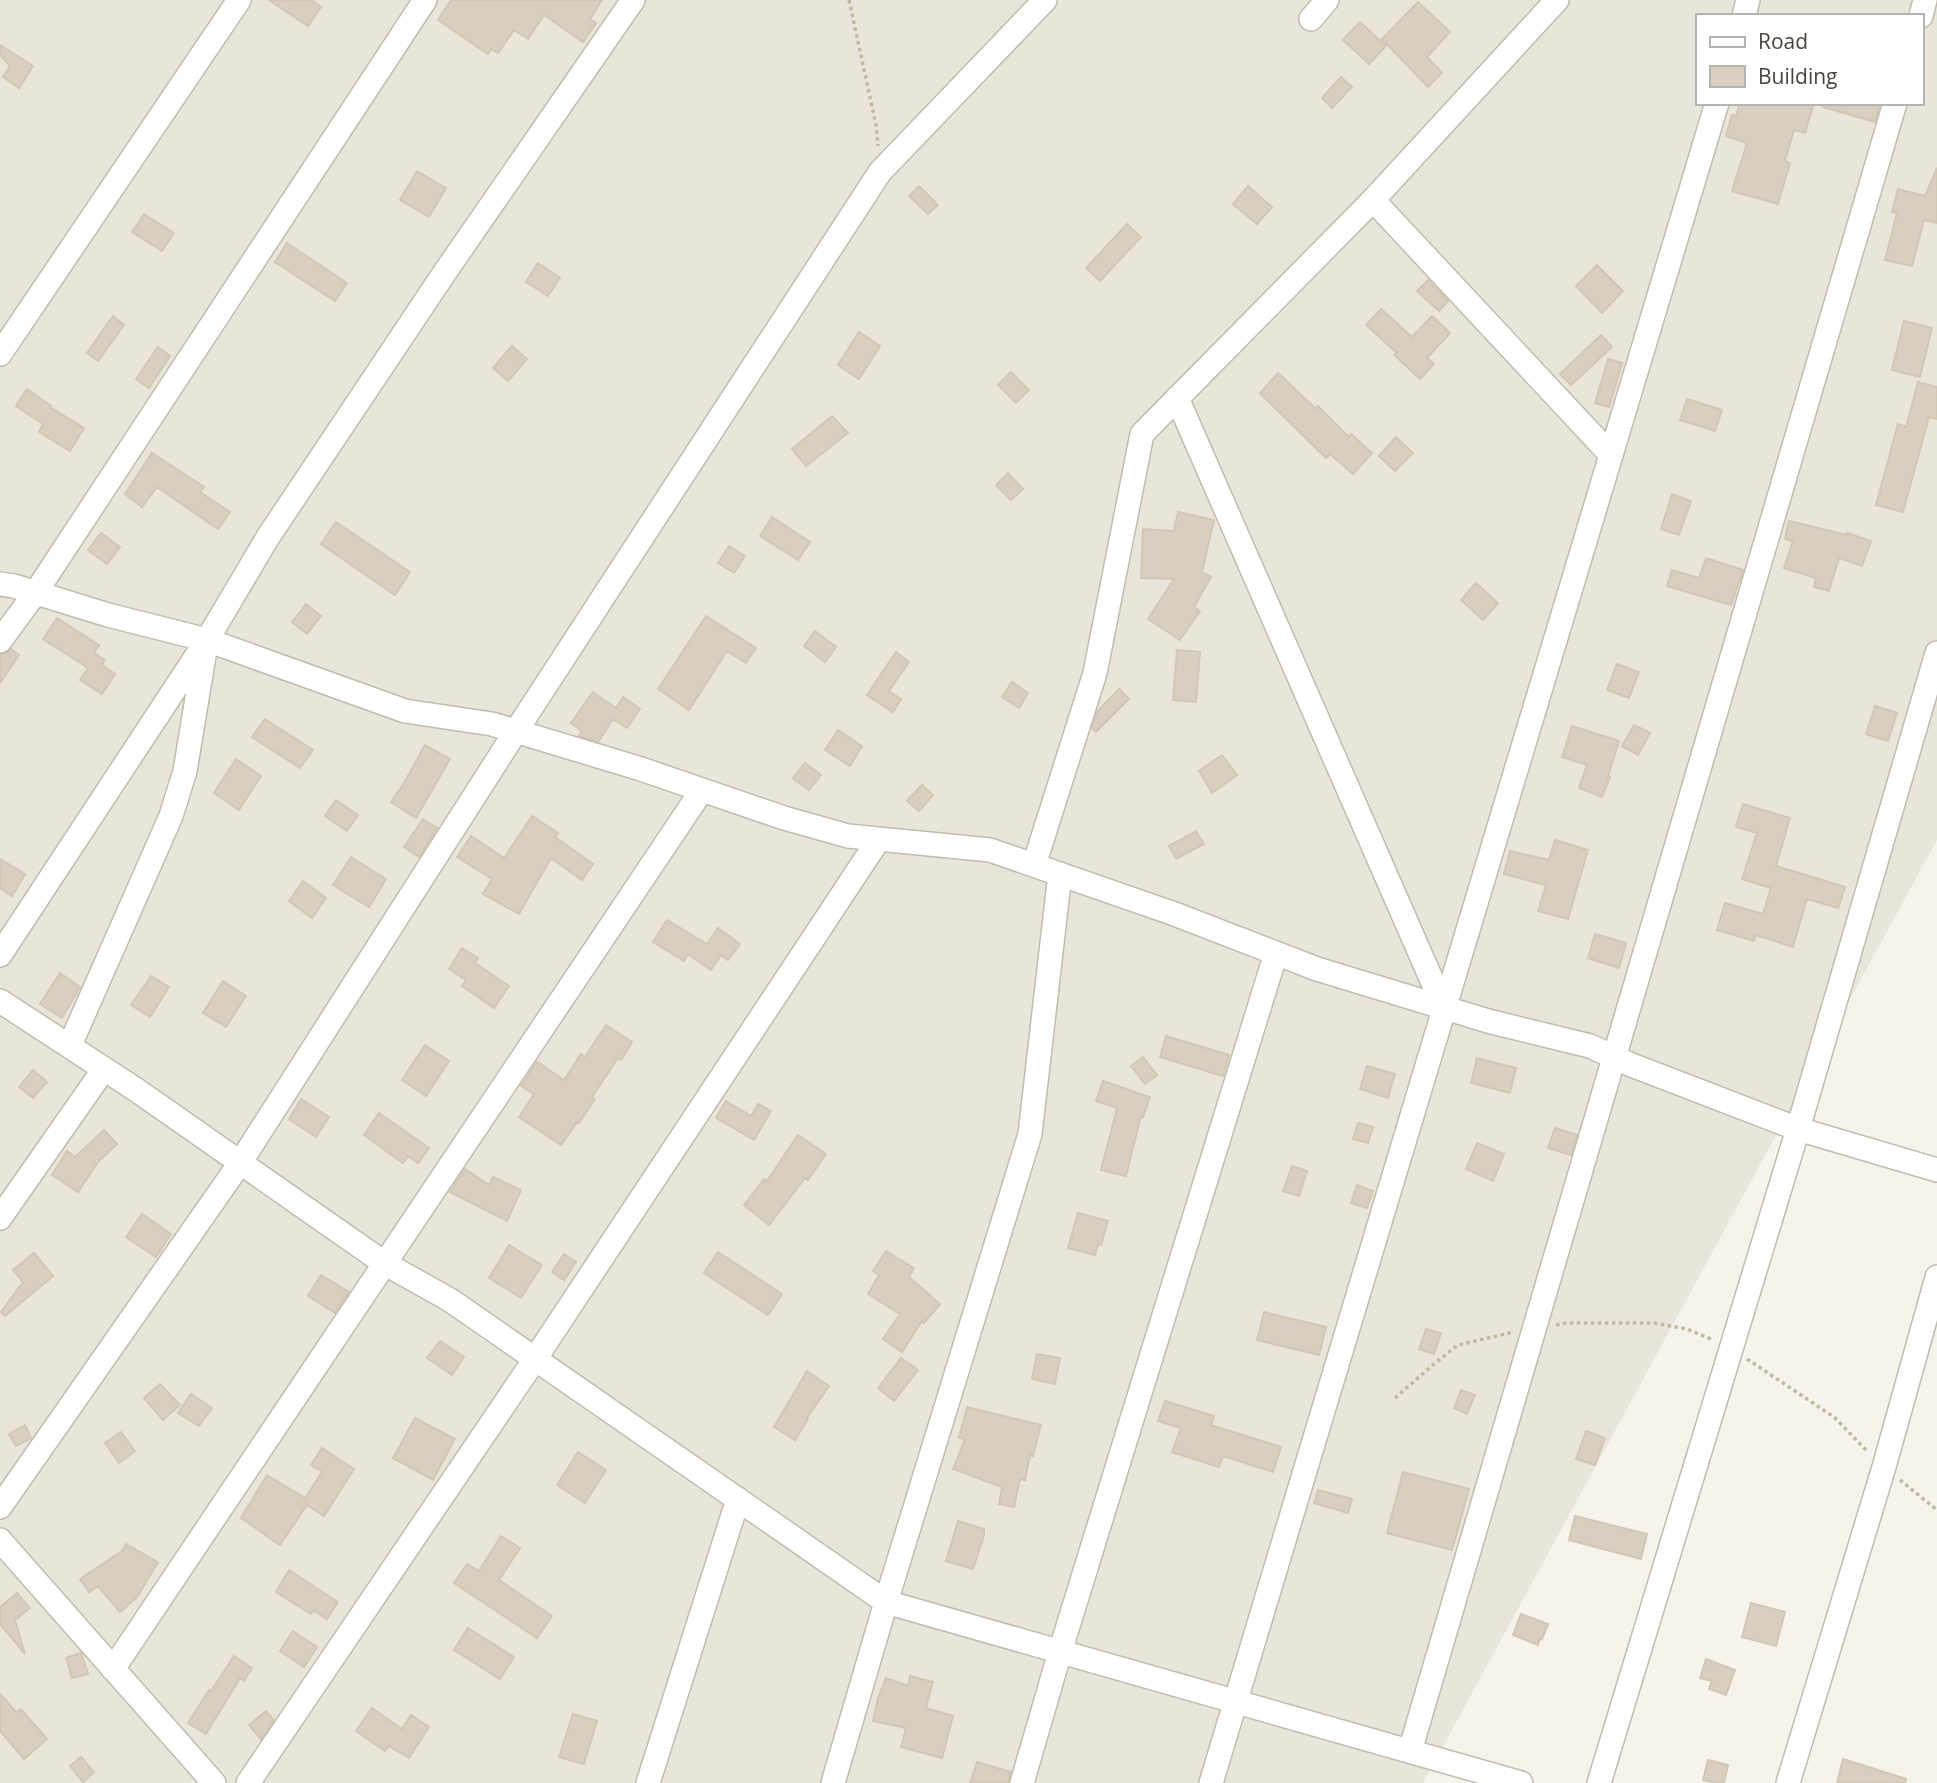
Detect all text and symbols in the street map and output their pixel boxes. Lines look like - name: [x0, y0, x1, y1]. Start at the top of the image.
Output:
- legend: [1696, 14, 1923, 105]
- text: Road: [1758, 27, 1808, 55]
- text: Building: [1758, 62, 1837, 90]

